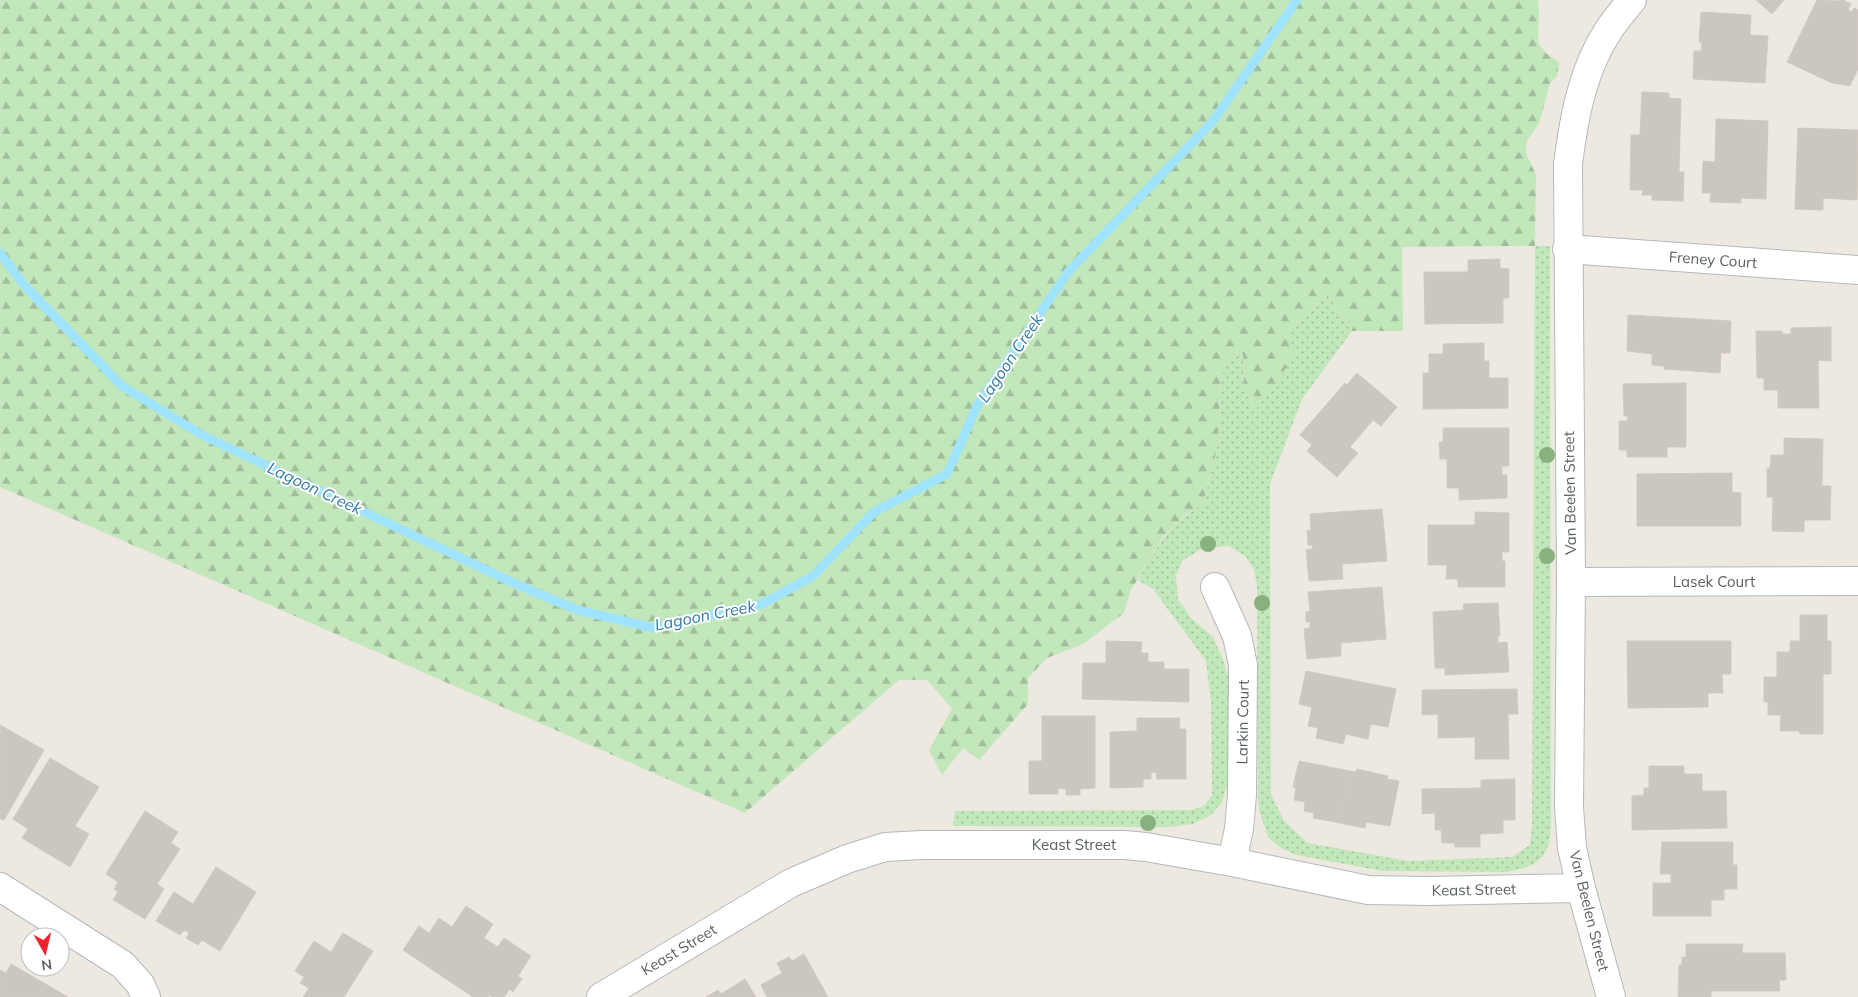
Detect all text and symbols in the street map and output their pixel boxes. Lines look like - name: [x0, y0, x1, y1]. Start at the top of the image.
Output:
- street label: Freney Court: [1668, 247, 1758, 272]
- water label: Lagoon Creek: [973, 309, 1047, 406]
- street label: Van Beelen Street: [1559, 431, 1580, 555]
- water label: Lagoon Creek: [265, 457, 366, 519]
- street label: Lasek Court: [1673, 572, 1755, 591]
- water label: Lagoon Creek: [653, 595, 758, 635]
- street label: Larkin Court: [1232, 679, 1253, 764]
- street label: Keast Street: [1032, 835, 1116, 854]
- street label: Van Beelen Street: [1565, 849, 1614, 973]
- street label: Keast Street: [1432, 879, 1516, 900]
- street label: Keast Street: [638, 920, 720, 979]
- north arrow: [20, 927, 70, 977]
- text: N: [40, 955, 53, 975]

